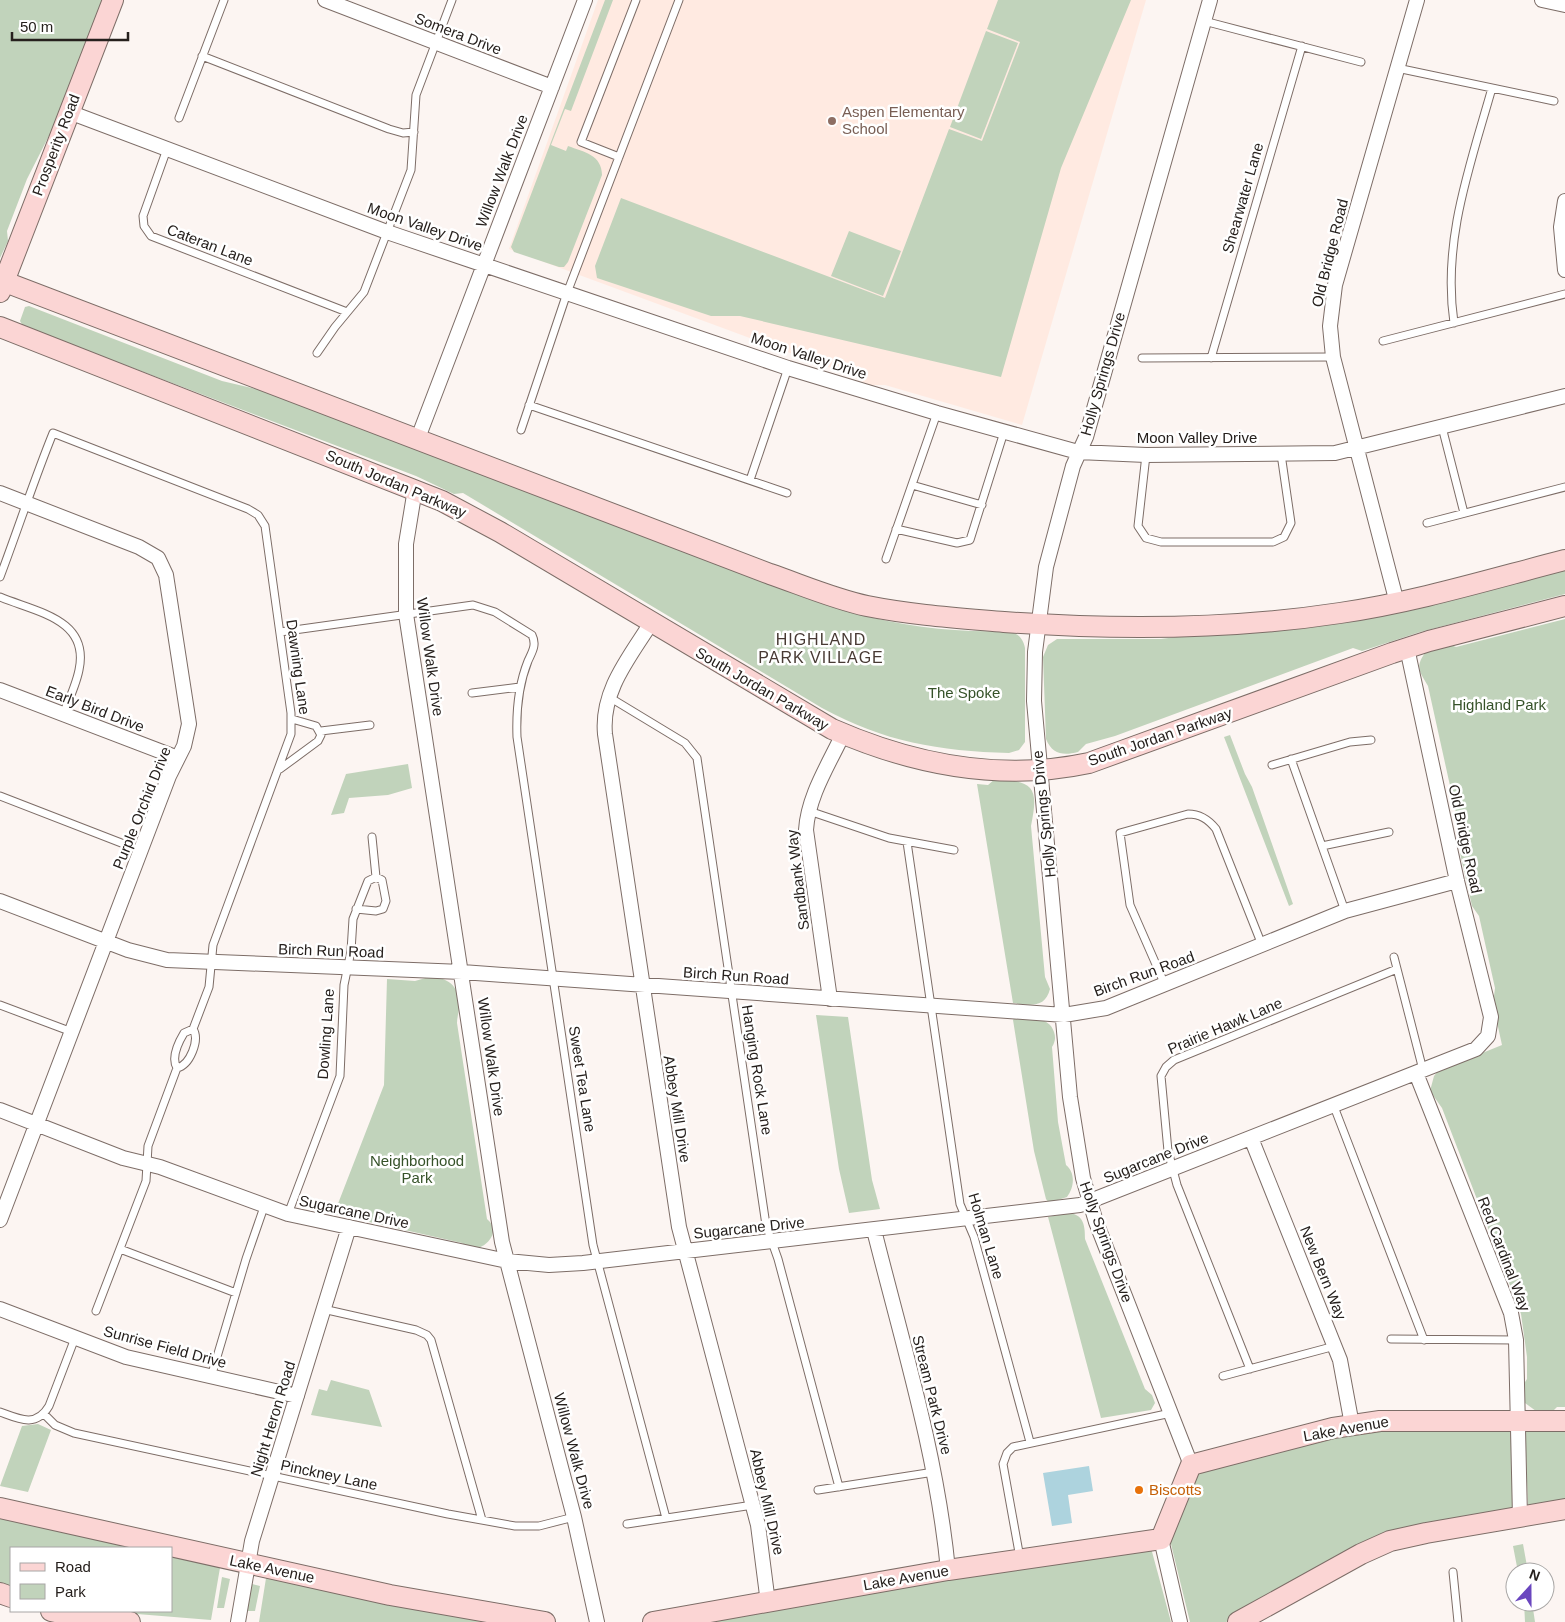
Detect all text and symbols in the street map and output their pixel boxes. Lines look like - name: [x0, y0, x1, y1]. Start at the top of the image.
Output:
- street label: Somera Drive: [412, 9, 504, 58]
- scale bar: [12, 10, 129, 42]
- text: 50 m: [20, 18, 53, 35]
- street label: Prosperity Road: [28, 92, 83, 198]
- place label: Aspen Elementary School: [842, 103, 965, 137]
- street label: Willow Walk Drive: [472, 112, 531, 230]
- marker: Aspen Elementary School: [826, 115, 838, 127]
- street label: Shearwater Lane: [1219, 141, 1266, 255]
- street label: Old Bridge Road: [1308, 197, 1351, 309]
- street label: Moon Valley Drive: [365, 199, 485, 254]
- street label: Cateran Lane: [165, 220, 256, 269]
- street label: Holly Springs Drive: [1077, 310, 1128, 438]
- street label: Moon Valley Drive: [749, 329, 869, 382]
- street label: Moon Valley Drive: [1137, 429, 1257, 446]
- street label: South Jordan Parkway: [323, 446, 469, 521]
- street label: Willow Walk Drive: [414, 597, 447, 717]
- street label: Dawning Lane: [283, 618, 314, 716]
- district label: HIGHLAND PARK VILLAGE: [758, 631, 884, 666]
- street label: South Jordan Parkway: [693, 643, 832, 734]
- street label: Early Bird Drive: [43, 682, 147, 735]
- park label: The Spoke: [928, 684, 1000, 701]
- park label: Highland Park: [1452, 696, 1547, 713]
- street label: South Jordan Parkway: [1086, 704, 1234, 769]
- street label: Purple Orchid Drive: [109, 744, 174, 872]
- street label: Holly Springs Drive: [1028, 750, 1059, 878]
- street label: Old Bridge Road: [1446, 783, 1485, 895]
- street label: Sandbank Way: [783, 828, 812, 931]
- street label: Birch Run Road: [278, 940, 384, 961]
- street label: Birch Run Road: [1091, 947, 1196, 1000]
- street label: Birch Run Road: [683, 963, 789, 988]
- street label: Dowling Lane: [314, 988, 337, 1080]
- street label: Prairie Hawk Lane: [1165, 994, 1285, 1057]
- street label: Willow Walk Drive: [475, 997, 508, 1117]
- street label: Hanging Rock Lane: [739, 1004, 776, 1136]
- street label: Sweet Tea Lane: [566, 1025, 599, 1133]
- street label: Abbey Mill Drive: [661, 1054, 694, 1164]
- street label: Sugarcane Drive: [1101, 1129, 1211, 1186]
- park label: Neighborhood Park: [370, 1152, 464, 1186]
- street label: Holly Springs Drive: [1077, 1179, 1136, 1305]
- street label: Holman Lane: [965, 1191, 1008, 1281]
- street label: Sugarcane Drive: [298, 1192, 411, 1231]
- street label: Red Cardinal Way: [1475, 1194, 1534, 1314]
- street label: Sugarcane Drive: [692, 1213, 805, 1242]
- street label: New Bern Way: [1297, 1224, 1350, 1323]
- street label: Sunrise Field Drive: [102, 1322, 229, 1371]
- street label: Stream Park Drive: [909, 1333, 956, 1456]
- street label: Night Heron Road: [247, 1359, 298, 1479]
- street label: Willow Walk Drive: [551, 1391, 598, 1511]
- street label: Lake Avenue: [1302, 1413, 1390, 1444]
- street label: Abbey Mill Drive: [747, 1447, 788, 1557]
- street label: Pinckney Lane: [279, 1456, 379, 1493]
- place label: Biscotts: [1149, 1481, 1202, 1498]
- marker: Biscotts: [1133, 1484, 1145, 1496]
- legend: [10, 1547, 172, 1612]
- street label: Lake Avenue: [228, 1551, 316, 1586]
- text: Road: [55, 1558, 91, 1575]
- street label: Lake Avenue: [862, 1562, 950, 1593]
- north arrow: [1505, 1562, 1555, 1612]
- text: N: [1527, 1566, 1542, 1584]
- text: Park: [55, 1583, 86, 1600]

